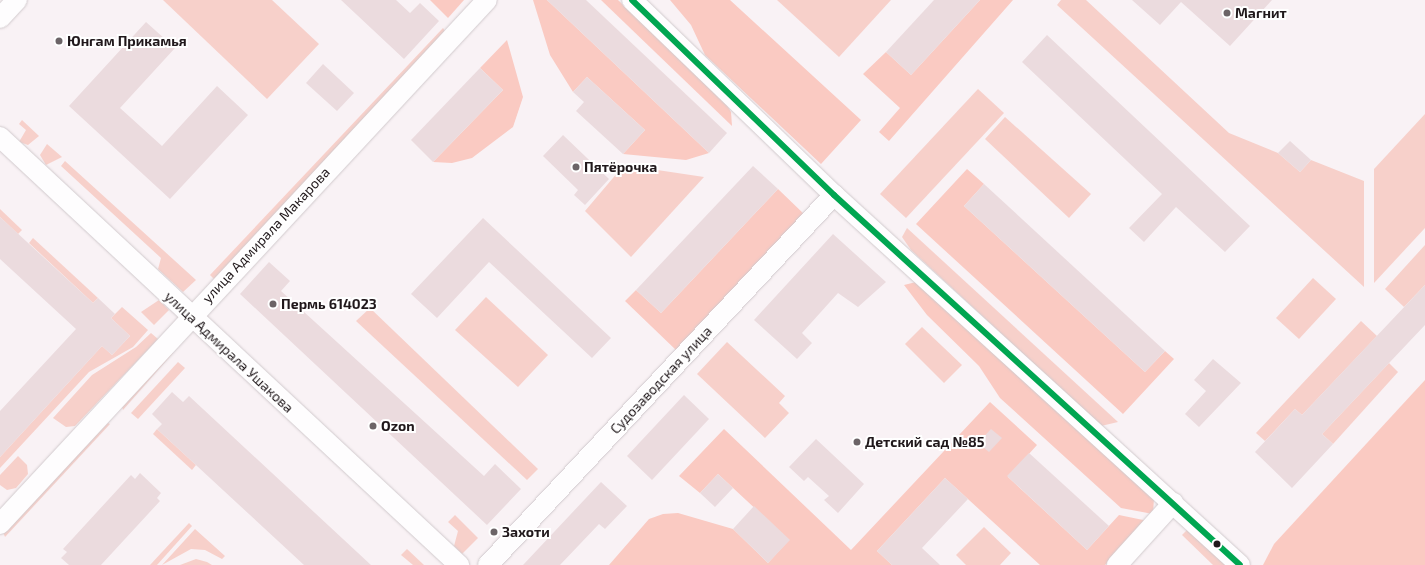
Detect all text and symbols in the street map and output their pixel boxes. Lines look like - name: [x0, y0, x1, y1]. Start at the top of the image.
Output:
- place label: Магнит: [1235, 5, 1287, 21]
- marker: Магнит: [1222, 8, 1232, 18]
- place label: Юнгам Прикамья: [67, 33, 187, 49]
- marker: Юнгам Прикамья: [54, 36, 64, 46]
- place label: Пятёрочка: [584, 159, 657, 175]
- marker: Пятёрочка: [571, 162, 581, 172]
- street label: улица Адмирала Макарова: [199, 164, 333, 306]
- street label: улица Адмирала Ушакова: [161, 288, 297, 416]
- place label: Пермь 614023: [281, 296, 377, 312]
- marker: Пермь 614023: [268, 299, 278, 309]
- street label: Судозаводская улица: [607, 323, 715, 437]
- place label: Ozon: [381, 418, 415, 434]
- marker: Ozon: [368, 421, 378, 431]
- place label: Детский сад №85: [865, 434, 984, 450]
- marker: Детский сад №85: [852, 437, 862, 447]
- place label: Захоти: [502, 524, 550, 540]
- marker: Захоти: [489, 527, 499, 537]
- unlabelled marker: [1212, 539, 1222, 549]

